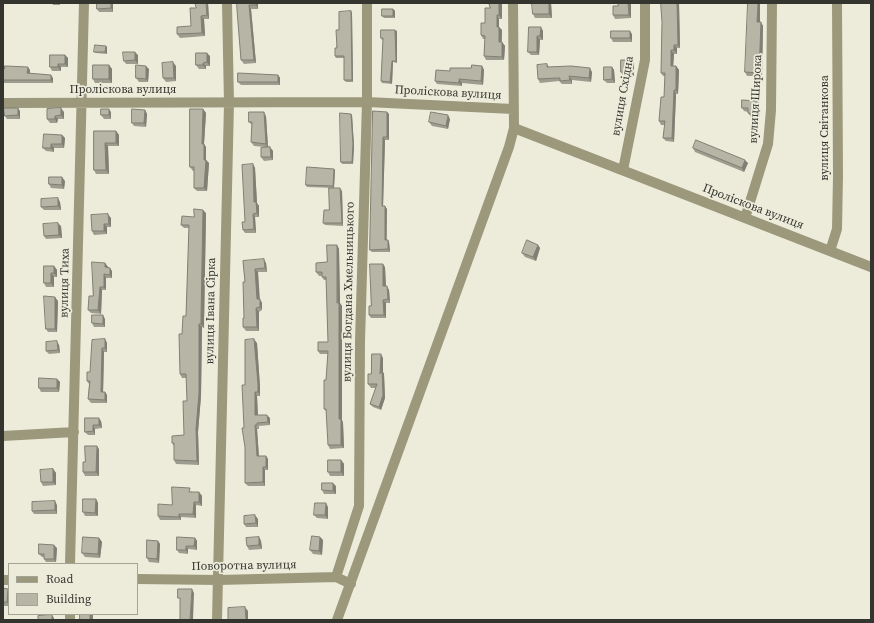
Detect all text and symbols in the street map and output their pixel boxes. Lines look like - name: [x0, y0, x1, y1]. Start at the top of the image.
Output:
- street label: вулиця Широка: [746, 54, 766, 144]
- street label: вулиця Східна: [609, 55, 637, 137]
- street label: вулиця Світанкова: [818, 75, 832, 181]
- street label: Проліскова вулиця: [70, 83, 176, 97]
- street label: Проліскова вулиця: [394, 83, 502, 103]
- street label: Проліскова вулиця: [700, 181, 806, 233]
- street label: вулиця Богдана Хмельницького: [340, 202, 358, 382]
- street label: вулиця Тиха: [57, 248, 73, 318]
- street label: вулиця Івана Сірка: [203, 257, 219, 365]
- street label: Поворотна вулиця: [191, 558, 297, 574]
- legend: [8, 563, 138, 615]
- text: Road: [46, 571, 73, 587]
- text: Building: [46, 591, 91, 607]

